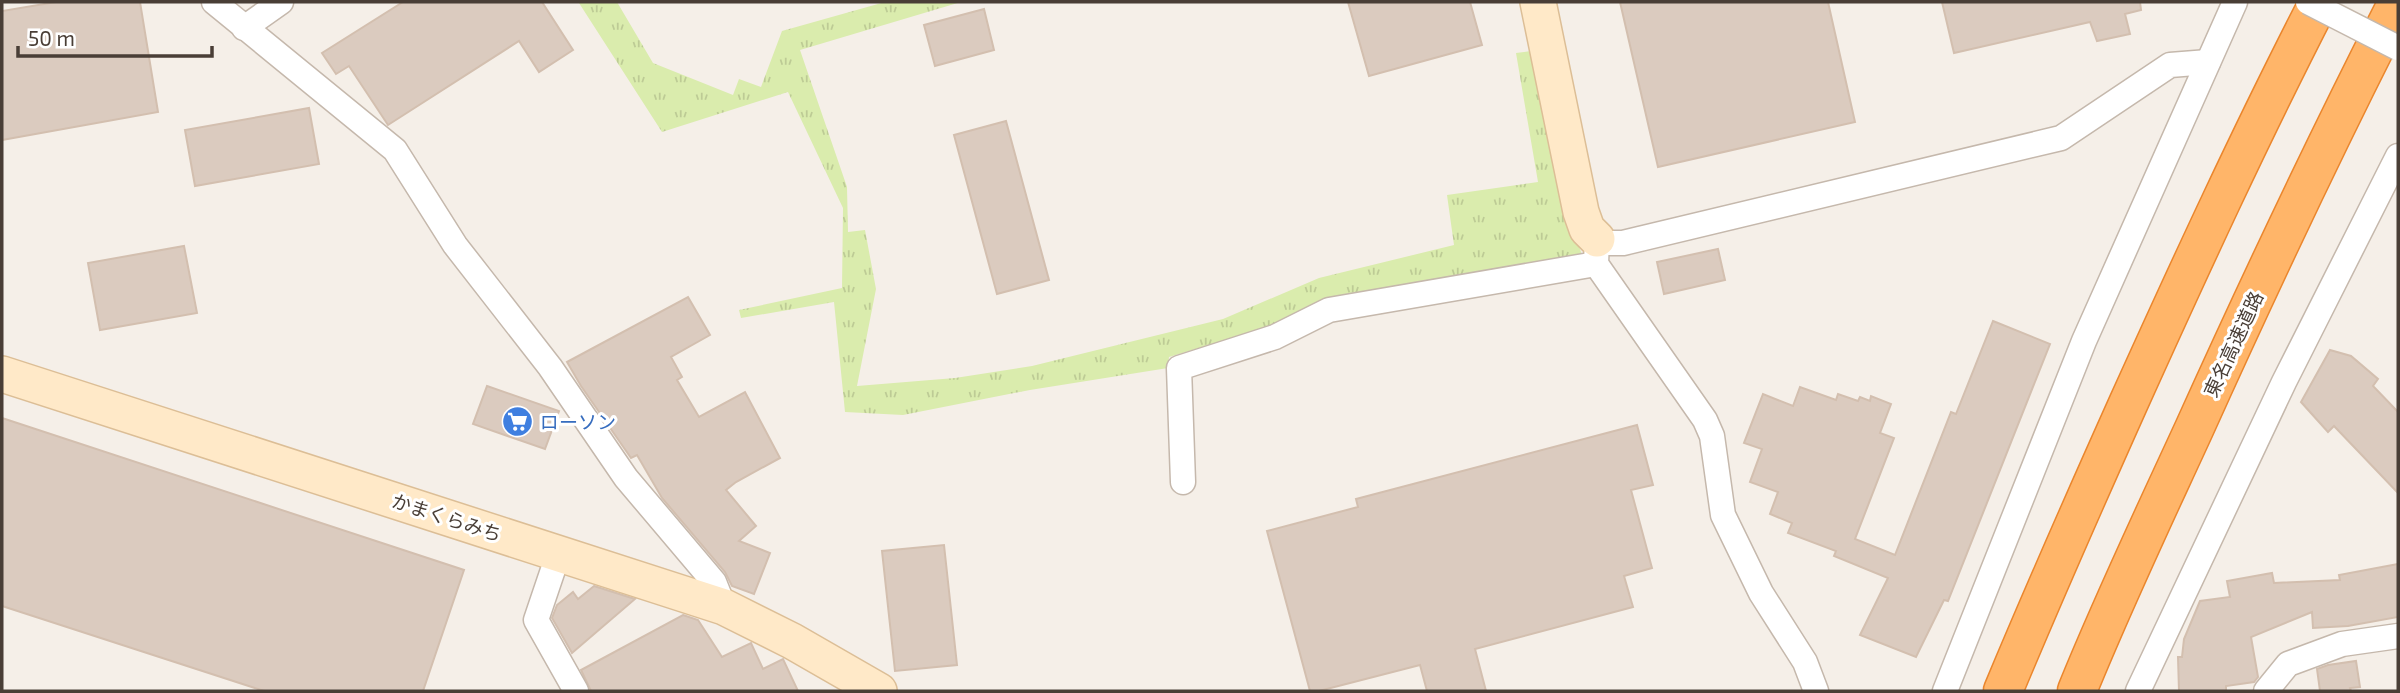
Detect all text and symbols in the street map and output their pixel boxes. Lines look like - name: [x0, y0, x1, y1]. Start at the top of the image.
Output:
- scale bar: [18, 14, 212, 58]
- text: 50 m: [28, 25, 75, 50]
- street label: 東名高速道路: [2198, 287, 2268, 401]
- supermarket icon: ローソン: [500, 404, 534, 438]
- place label: ローソン: [540, 410, 616, 433]
- street label: かまくらみち: [389, 488, 505, 546]

